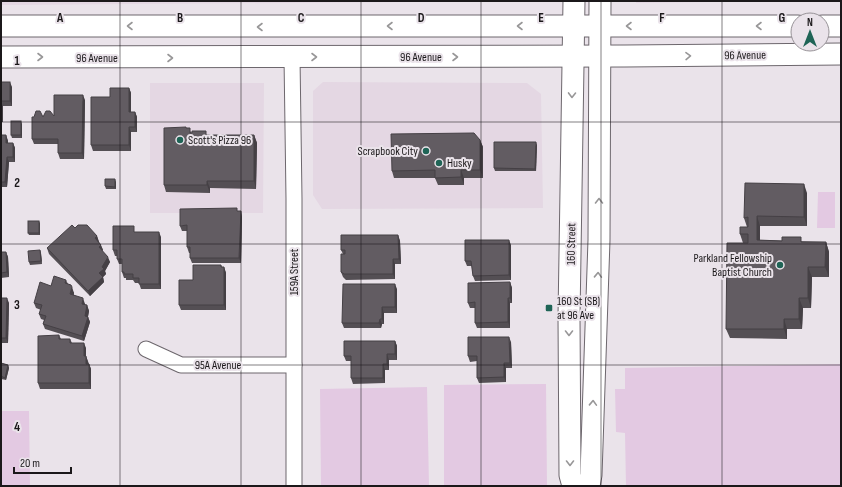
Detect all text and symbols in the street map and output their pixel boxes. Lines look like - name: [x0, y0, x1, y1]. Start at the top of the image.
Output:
- text: A: [56, 10, 64, 26]
- text: B: [177, 10, 183, 26]
- text: C: [298, 10, 305, 26]
- text: D: [418, 10, 425, 26]
- text: E: [538, 10, 544, 26]
- text: F: [659, 10, 665, 26]
- text: G: [779, 10, 786, 26]
- north arrow: [790, 12, 830, 52]
- text: N: [807, 16, 813, 29]
- one-way arrow: [127, 22, 133, 30]
- one-way arrow: [387, 22, 393, 30]
- one-way arrow: [517, 22, 523, 30]
- one-way arrow: [626, 22, 632, 30]
- one-way arrow: [756, 22, 762, 30]
- one-way arrow: [257, 23, 263, 31]
- street label: 96 Avenue: [724, 48, 766, 63]
- street label: 96 Avenue: [400, 50, 442, 65]
- street label: 96 Avenue: [76, 51, 118, 66]
- one-way arrow: [685, 52, 691, 60]
- text: 1: [14, 53, 20, 69]
- one-way arrow: [37, 53, 43, 61]
- one-way arrow: [311, 53, 317, 61]
- one-way arrow: [452, 53, 458, 61]
- one-way arrow: [167, 54, 173, 62]
- one-way arrow: [568, 92, 576, 98]
- place label: Scott's Pizza 96: [188, 133, 251, 148]
- marker: Scott's Pizza 96: [175, 135, 185, 145]
- place label: Scrapbook City: [358, 144, 418, 159]
- marker: Scrapbook City: [421, 146, 431, 156]
- place label: Husky: [447, 156, 472, 171]
- marker: Husky: [434, 158, 444, 168]
- text: 2: [14, 175, 20, 191]
- one-way arrow: [595, 198, 603, 204]
- street label: 160 Street: [564, 223, 579, 265]
- street label: 159A Street: [287, 248, 302, 295]
- place label: Parkland Fellowship Baptist Church: [694, 251, 772, 280]
- marker: Parkland Fellowship Baptist Church: [775, 260, 785, 270]
- one-way arrow: [593, 272, 602, 278]
- place label: 160 St (SB) at 96 Ave: [557, 294, 600, 323]
- text: 3: [14, 297, 20, 313]
- marker: 160 St (SB) at 96 Ave: [544, 303, 554, 313]
- one-way arrow: [565, 330, 574, 336]
- street label: 95A Avenue: [195, 358, 241, 373]
- one-way arrow: [589, 400, 597, 406]
- text: 4: [14, 419, 20, 435]
- scale bar: [14, 449, 71, 475]
- text: 20 m: [20, 456, 40, 471]
- one-way arrow: [566, 460, 574, 466]

